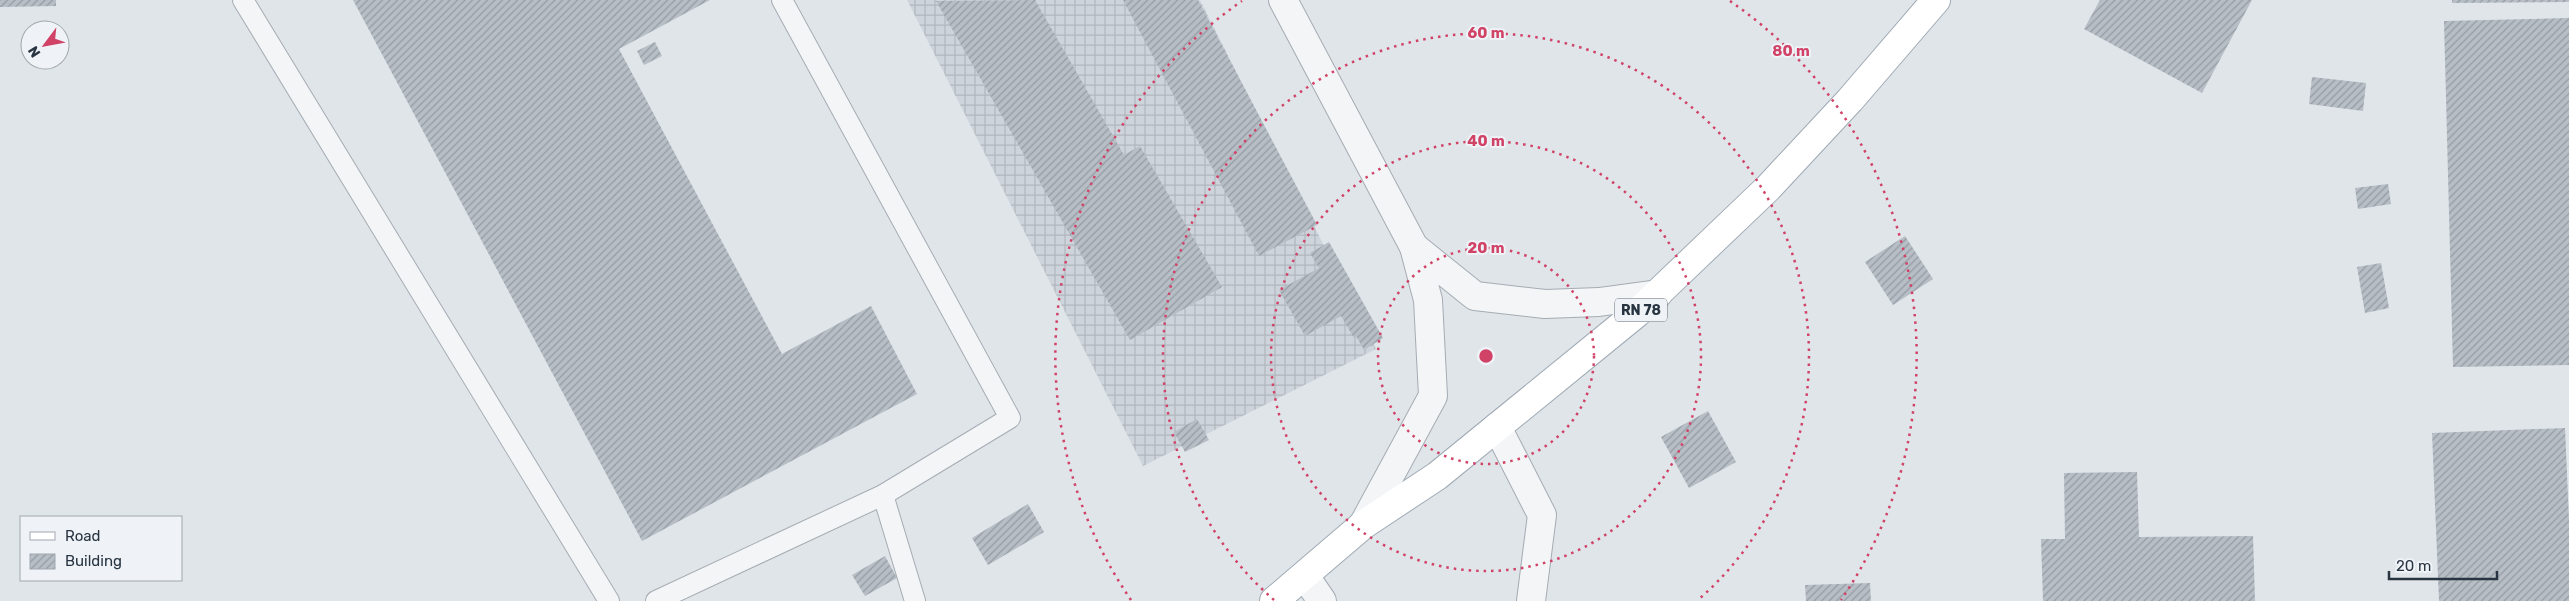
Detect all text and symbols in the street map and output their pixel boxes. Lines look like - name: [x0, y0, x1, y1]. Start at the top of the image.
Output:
- north arrow: [20, 20, 70, 70]
- text: 60 m: [1468, 24, 1504, 42]
- text: 80 m: [1772, 42, 1810, 60]
- text: N: [25, 43, 44, 60]
- text: 40 m: [1467, 132, 1505, 150]
- text: 20 m: [1468, 239, 1504, 257]
- road number: RN 78: [1615, 298, 1667, 322]
- centre of rings: [1477, 347, 1495, 365]
- legend: [20, 516, 182, 581]
- text: Road: [65, 527, 101, 545]
- scale bar: [2389, 548, 2496, 580]
- text: Building: [65, 552, 122, 570]
- text: 20 m: [2396, 557, 2431, 575]

